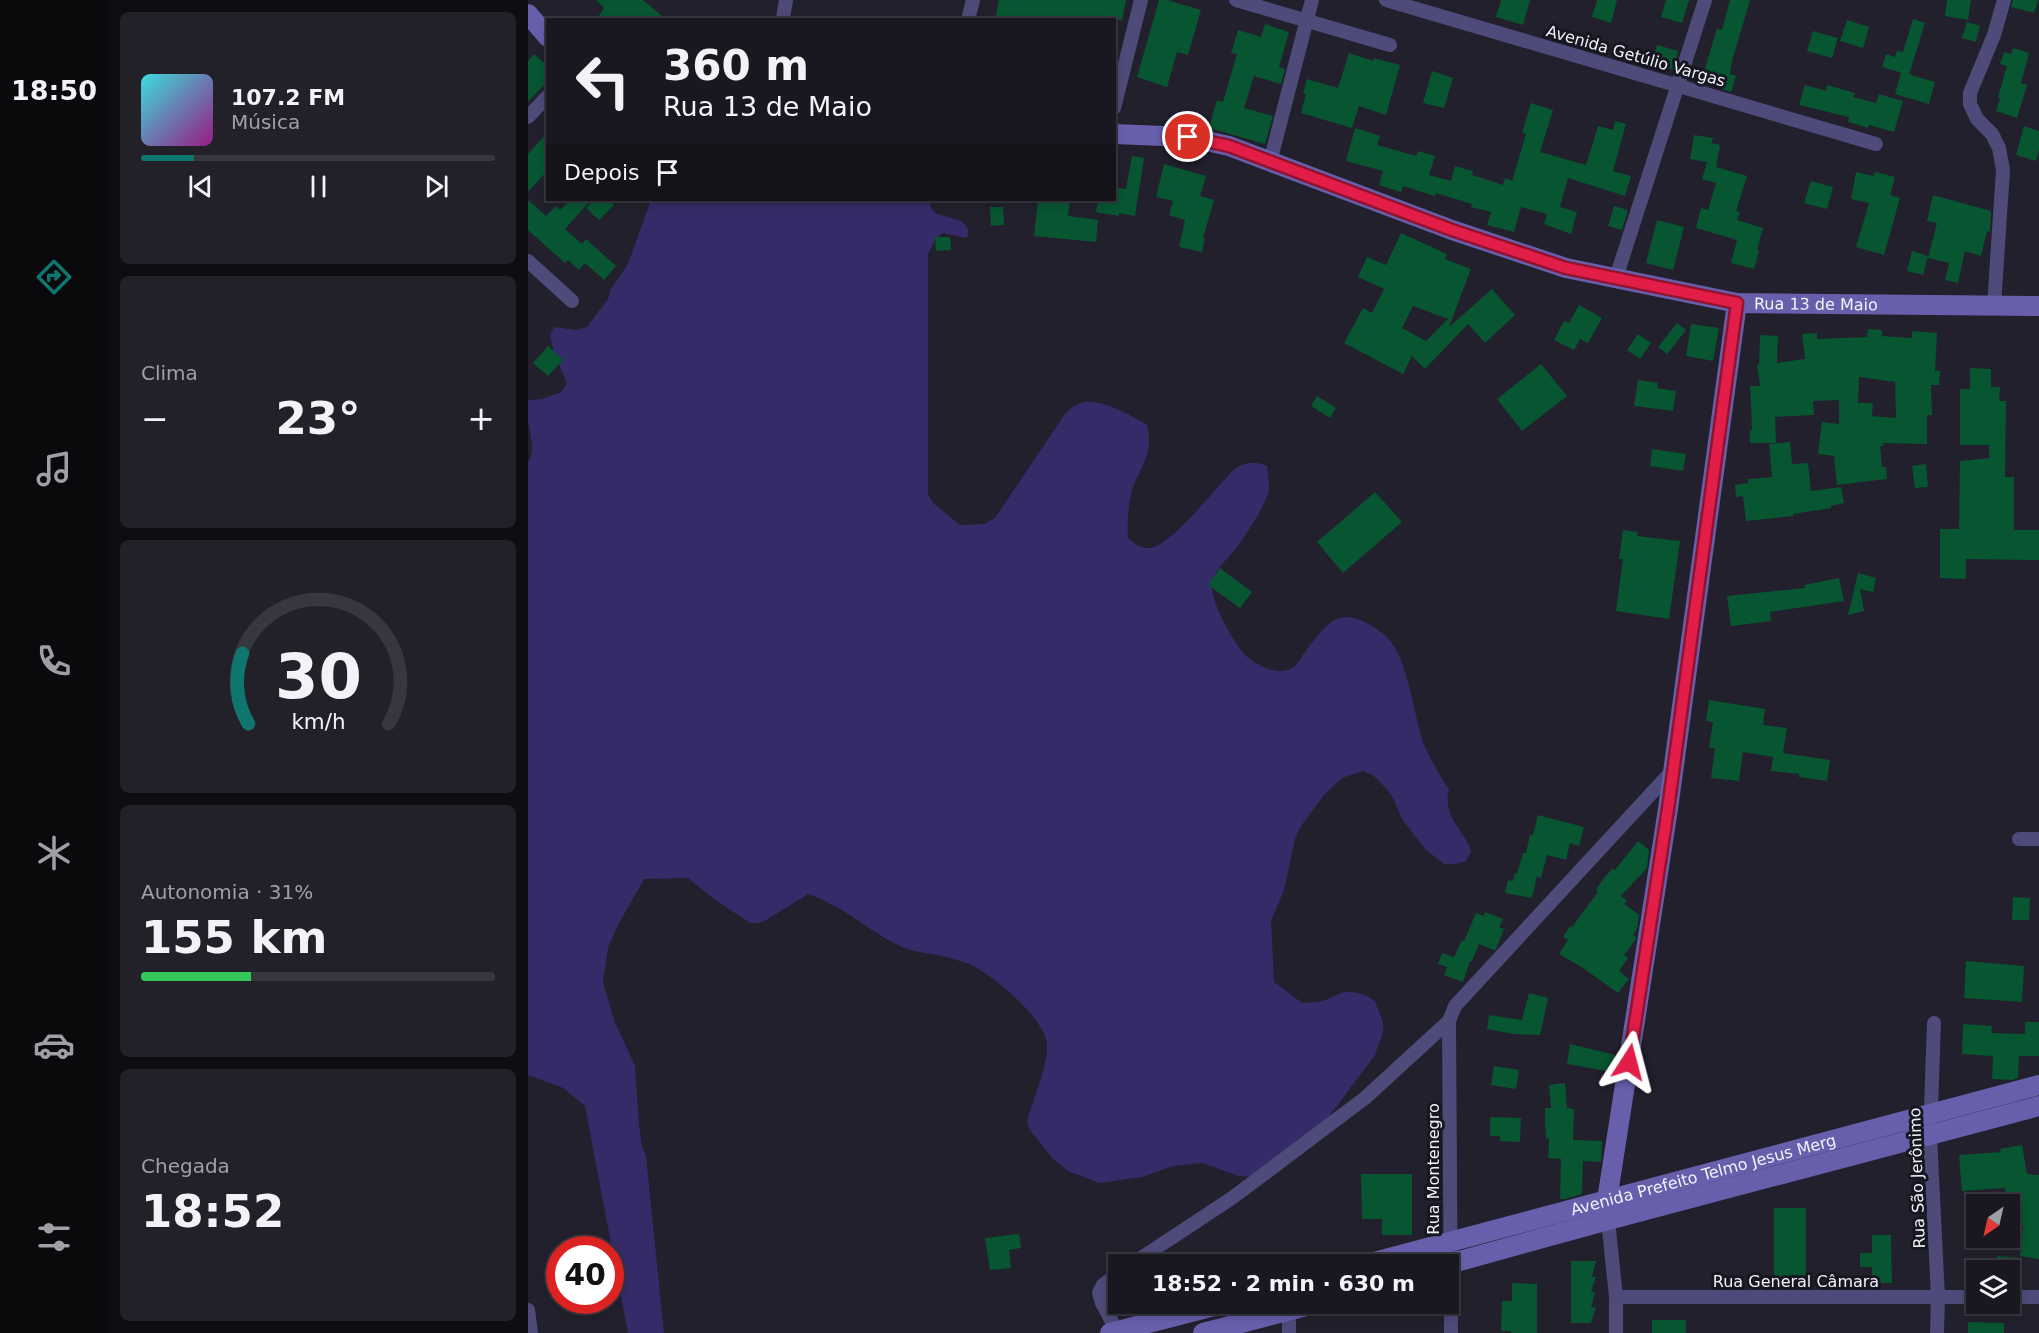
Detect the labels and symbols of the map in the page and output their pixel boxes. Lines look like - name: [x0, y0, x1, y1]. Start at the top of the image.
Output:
- street label: Avenida Getúlio Vargas: [1544, 21, 1728, 91]
- pin: [1162, 111, 1213, 162]
- street label: Rua 13 de Maio: [1754, 294, 1878, 314]
- position arrow: [1597, 1030, 1661, 1094]
- street label: Rua Montenegro: [1424, 1103, 1443, 1235]
- street label: Rua São Jerônimo: [1905, 1107, 1929, 1249]
- street label: Avenida Prefeito Telmo Jesus Merg: [1568, 1130, 1838, 1219]
- north arrow: [1966, 1194, 2020, 1248]
- speed limit sign: 40: [546, 1236, 624, 1314]
- street label: Rua General Câmara: [1713, 1272, 1879, 1291]

